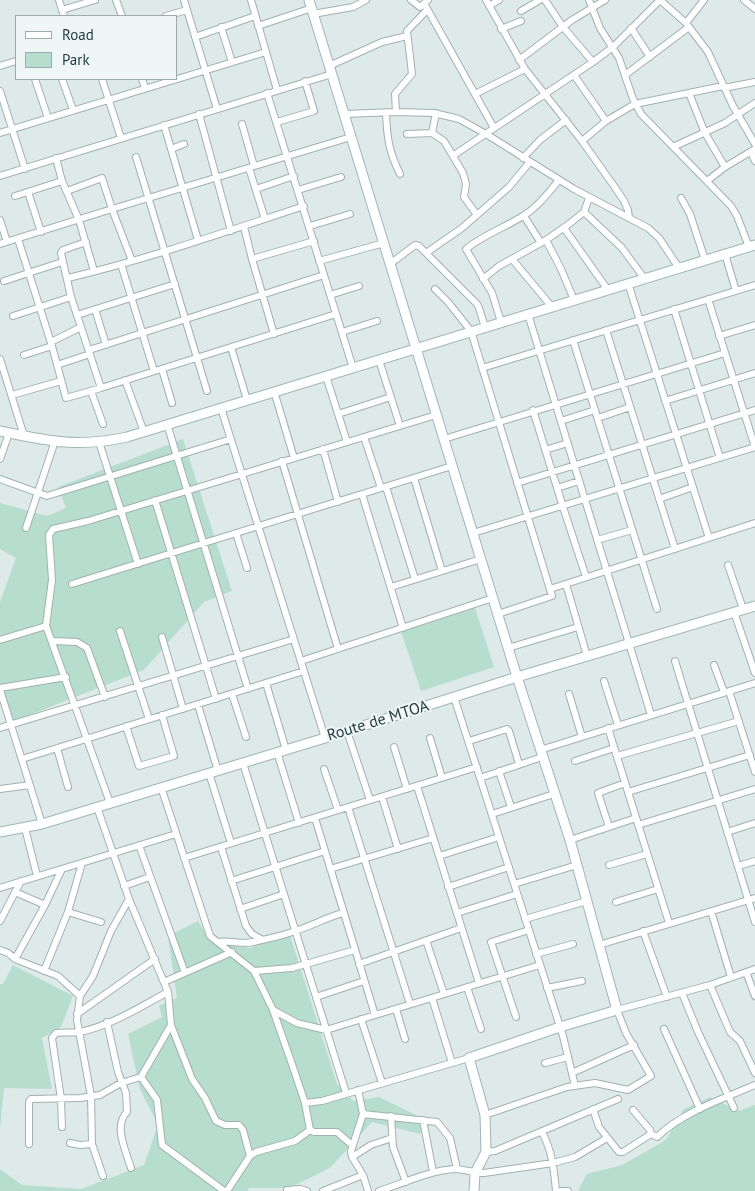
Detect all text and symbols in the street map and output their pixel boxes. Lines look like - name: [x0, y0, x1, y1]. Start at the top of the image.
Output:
- legend: [15, 15, 178, 80]
- text: Road: [62, 25, 94, 44]
- text: Park: [62, 50, 90, 69]
- street label: Route de MTOA: [325, 696, 431, 746]

